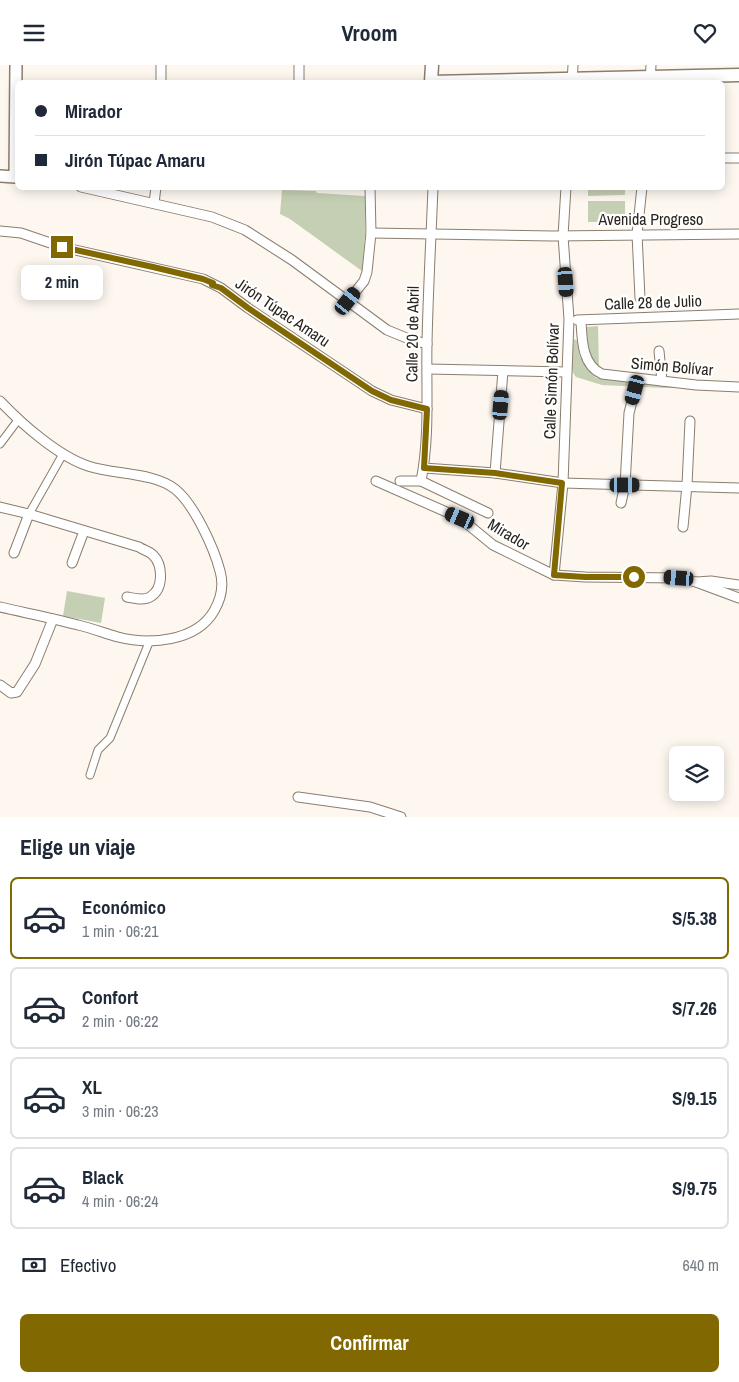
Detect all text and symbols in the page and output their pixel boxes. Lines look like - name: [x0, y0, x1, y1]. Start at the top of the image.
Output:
- text: Vroom: [341, 18, 398, 48]
- icon: menu: [20, 19, 48, 47]
- icon: heart: [691, 19, 719, 47]
- text: Mirador: [65, 98, 122, 124]
- text: Jirón Túpac Amaru: [65, 147, 205, 173]
- street label: Avenida Progreso: [598, 208, 703, 230]
- route end: [51, 236, 73, 258]
- callout: 2 min: [21, 265, 103, 299]
- car: [557, 267, 574, 297]
- text: 2 min: [45, 271, 79, 293]
- street label: Jirón Túpac Amaru: [231, 272, 335, 352]
- car: [332, 285, 363, 317]
- street label: Calle 20 de Abril: [400, 286, 424, 382]
- street label: Calle 28 de Julio: [604, 289, 702, 315]
- street label: Calle Simón Bolívar: [538, 322, 564, 439]
- street label: Simón Bolívar: [630, 351, 715, 381]
- car: [623, 374, 646, 406]
- car: [492, 389, 509, 421]
- car: [610, 478, 640, 493]
- car: [443, 505, 476, 531]
- street label: Mirador: [484, 513, 535, 555]
- route start: [623, 566, 645, 588]
- car: [663, 569, 694, 587]
- map controls: [669, 746, 724, 801]
- button: layers: [669, 746, 724, 801]
- text: Elige un viaje: [20, 832, 135, 862]
- text: Económico: [82, 894, 166, 920]
- icon: car: [22, 896, 67, 941]
- text: S/5.38: [672, 905, 717, 931]
- text: 1 min · 06:21: [82, 920, 159, 942]
- text: Confort: [82, 984, 138, 1010]
- icon: car: [22, 986, 67, 1031]
- text: S/7.26: [672, 995, 717, 1021]
- text: 2 min · 06:22: [82, 1010, 159, 1032]
- text: XL: [82, 1074, 102, 1100]
- icon: car: [22, 1076, 67, 1121]
- text: S/9.15: [672, 1085, 717, 1111]
- text: 3 min · 06:23: [82, 1100, 159, 1122]
- text: Black: [82, 1164, 124, 1190]
- icon: car: [22, 1166, 67, 1211]
- text: S/9.75: [672, 1175, 717, 1201]
- text: 4 min · 06:24: [82, 1190, 159, 1212]
- icon: cash: [20, 1251, 48, 1279]
- text: Efectivo: [60, 1252, 116, 1278]
- text: 640 m: [683, 1254, 719, 1276]
- button: Confirmar: [20, 1314, 719, 1372]

